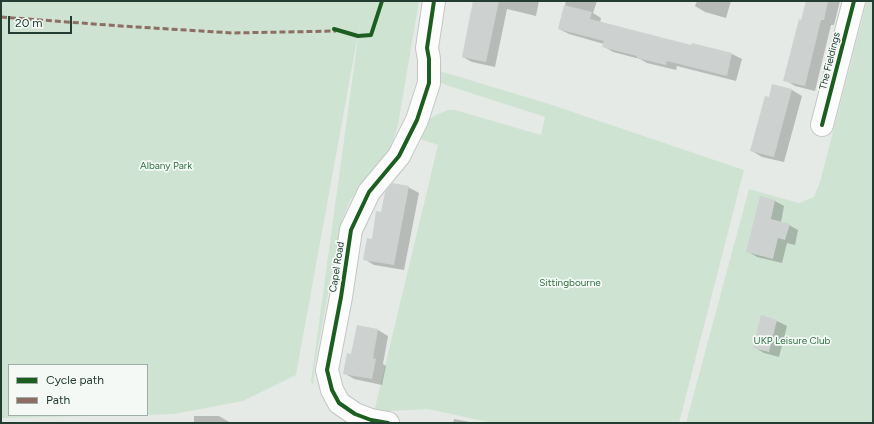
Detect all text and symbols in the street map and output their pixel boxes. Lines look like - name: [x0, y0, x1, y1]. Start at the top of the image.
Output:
- scale bar: [10, 8, 74, 34]
- text: 20 m: [15, 16, 43, 30]
- street label: The Fieldings: [817, 31, 843, 91]
- park label: Albany Park: [140, 160, 192, 172]
- street label: Capel Road: [327, 241, 347, 293]
- park label: Sittingbourne: [539, 277, 601, 289]
- park label: UKP Leisure Club: [754, 335, 830, 347]
- legend: [8, 364, 148, 416]
- text: Cycle path: [46, 373, 104, 387]
- text: Path: [46, 393, 70, 407]

